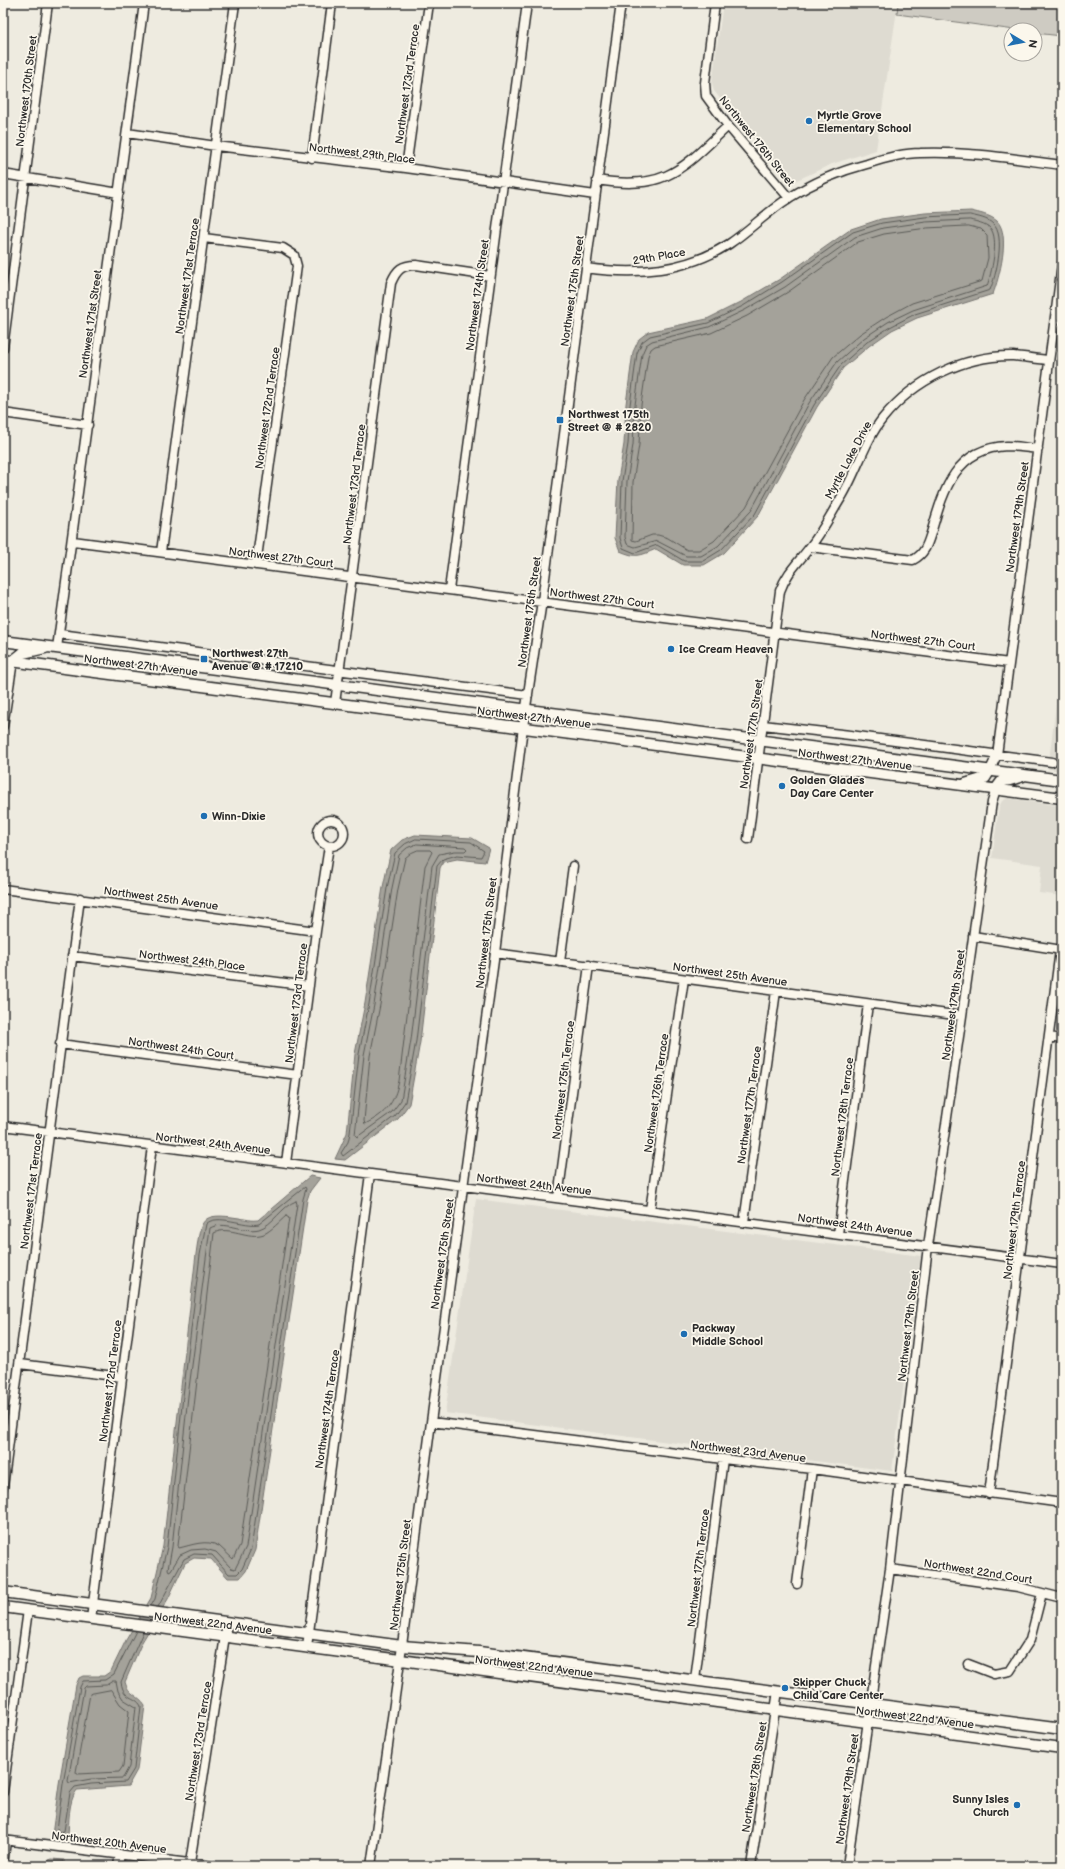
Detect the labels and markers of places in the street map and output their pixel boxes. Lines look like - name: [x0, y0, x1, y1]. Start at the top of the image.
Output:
- place label: Myrtle Grove Elementary School: [817, 109, 911, 135]
- marker: Myrtle Grove Elementary School: [804, 116, 814, 126]
- place label: Northwest 175th Street @ # 2820: [568, 408, 652, 434]
- marker: Northwest 175th Street @ # 2820: [555, 415, 565, 425]
- place label: Ice Cream Heaven: [679, 643, 773, 656]
- marker: Ice Cream Heaven: [666, 644, 676, 654]
- place label: Northwest 27th Avenue @ # 17210: [211, 647, 303, 673]
- marker: Northwest 27th Avenue @ # 17210: [199, 654, 209, 664]
- place label: Golden Glades Day Care Center: [790, 774, 874, 800]
- marker: Golden Glades Day Care Center: [777, 781, 787, 791]
- place label: Winn-Dixie: [212, 810, 265, 823]
- marker: Winn-Dixie: [199, 811, 209, 821]
- place label: Packway Middle School: [692, 1322, 763, 1348]
- marker: Packway Middle School: [679, 1329, 689, 1339]
- place label: Skipper Chuck Child Care Center: [793, 1676, 884, 1702]
- marker: Skipper Chuck Child Care Center: [780, 1683, 790, 1693]
- place label: Sunny Isles Church: [953, 1793, 1010, 1819]
- marker: Sunny Isles Church: [1012, 1800, 1022, 1810]

